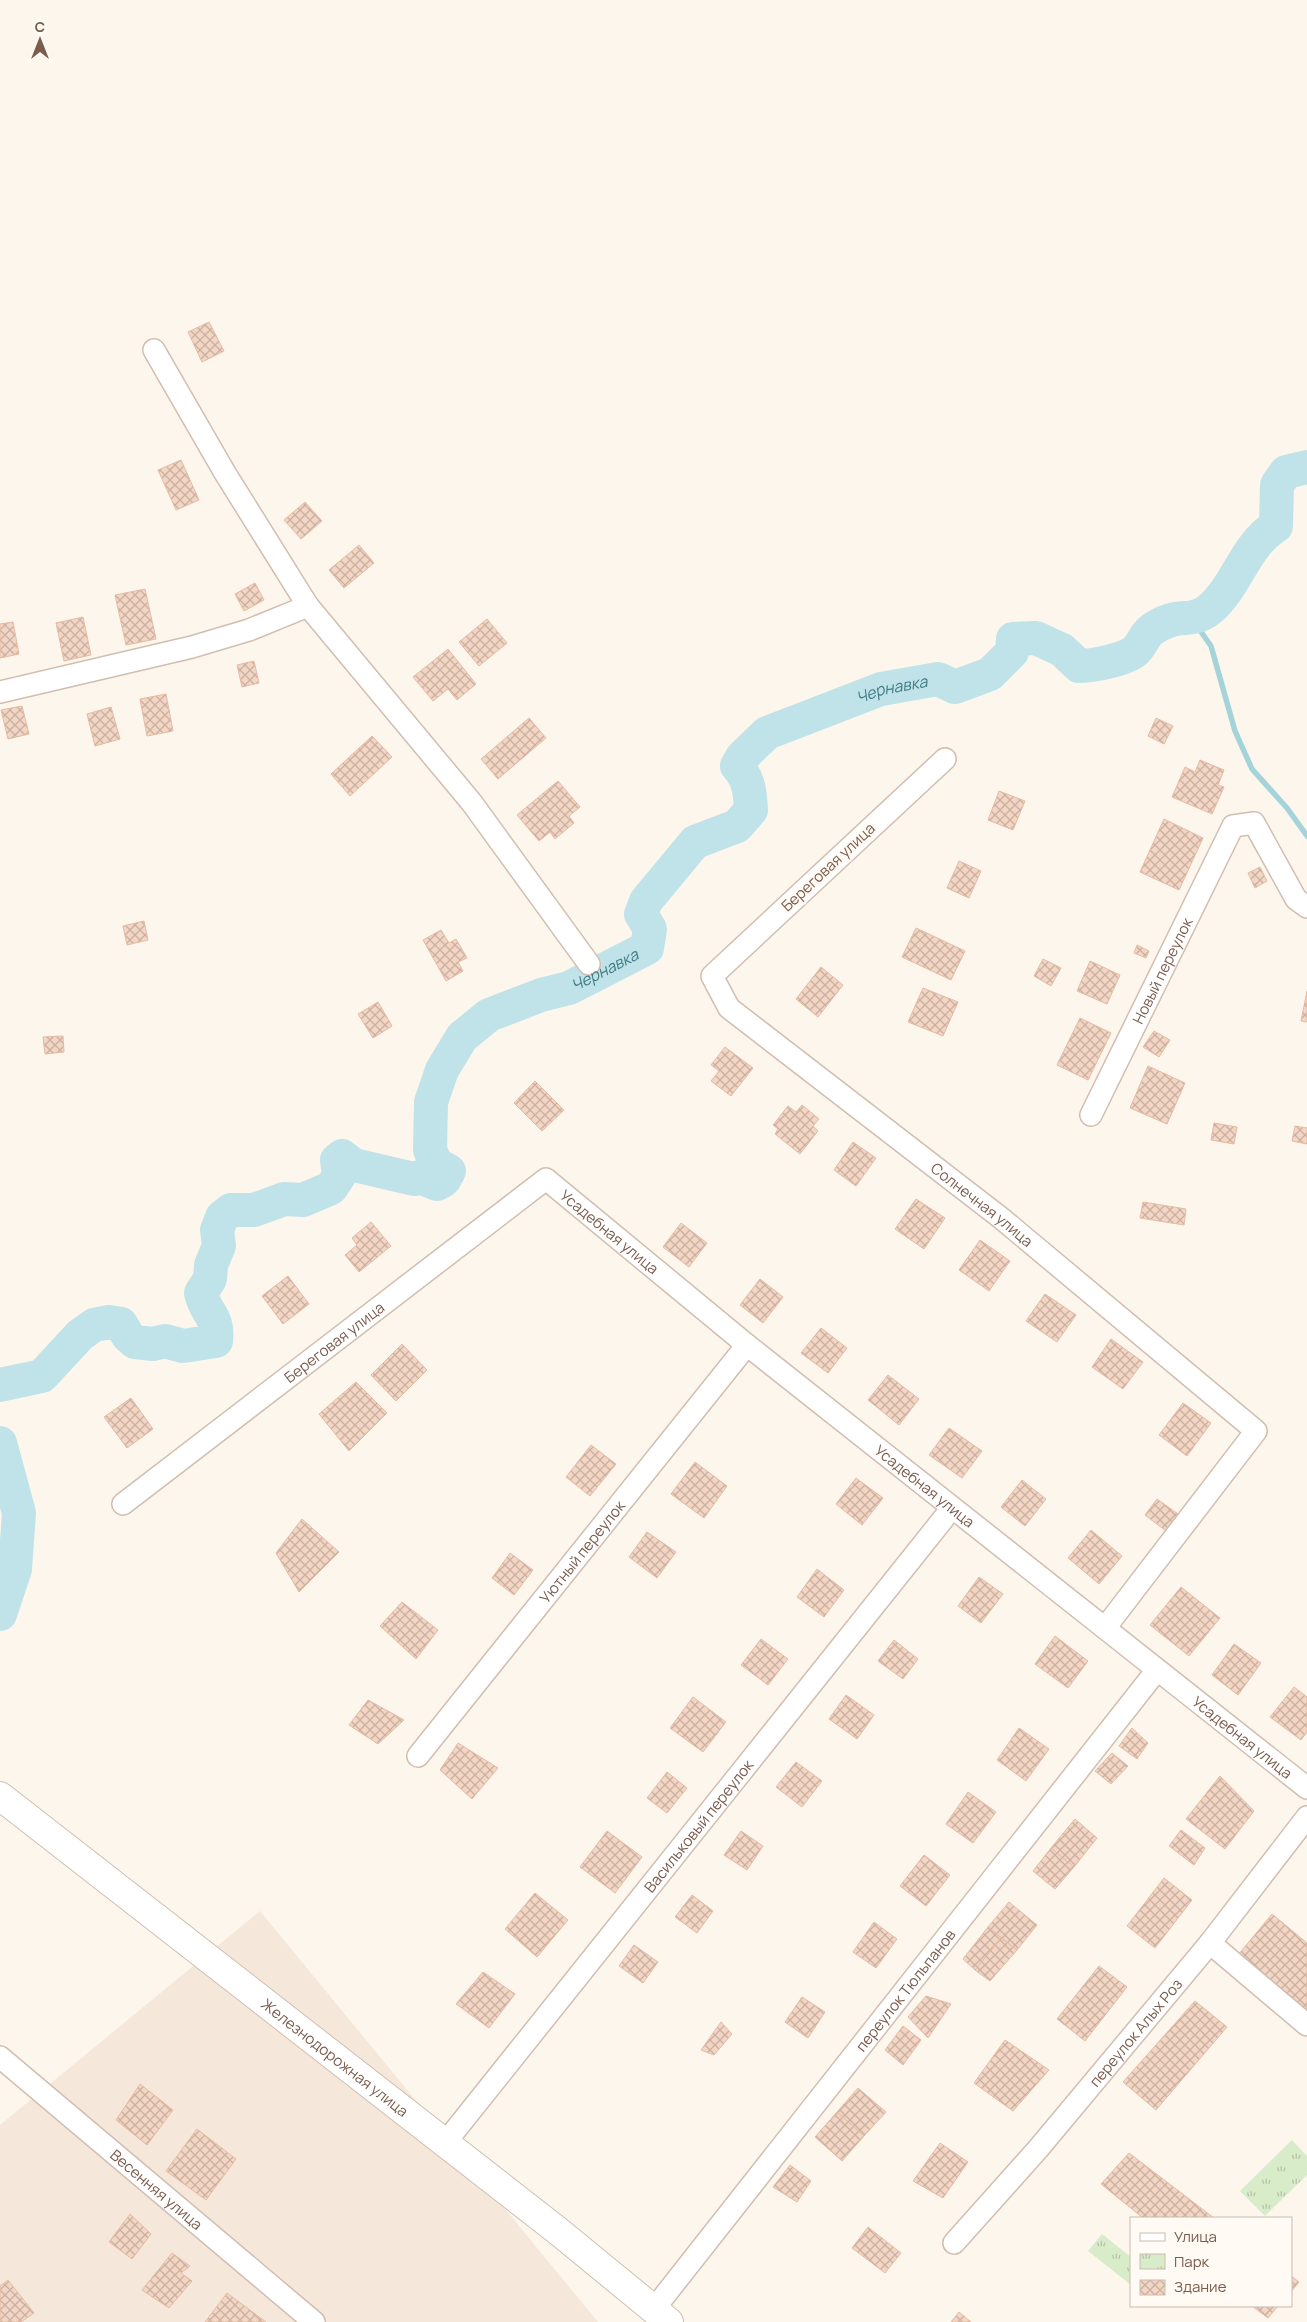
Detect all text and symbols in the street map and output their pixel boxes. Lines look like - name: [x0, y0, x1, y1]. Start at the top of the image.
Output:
- north arrow: [15, 15, 65, 65]
- text: С: [35, 17, 45, 36]
- water label: Чернавка: [853, 670, 930, 709]
- street label: Береговая улица: [777, 818, 879, 916]
- street label: Новый переулок: [1127, 913, 1197, 1027]
- water label: Чернавка: [567, 943, 643, 996]
- street label: Солнечная улица: [927, 1157, 1038, 1251]
- street label: Усадебная улица: [556, 1185, 663, 1279]
- street label: Береговая улица: [279, 1297, 388, 1387]
- street label: Усадебная улица: [870, 1440, 979, 1532]
- street label: Уютный переулок: [534, 1495, 630, 1607]
- street label: Усадебная улица: [1188, 1691, 1297, 1783]
- street label: Васильковый переулок: [639, 1755, 758, 1896]
- street label: переулок Тюльпанов: [850, 1924, 960, 2056]
- street label: переулок Алых Роз: [1084, 1974, 1187, 2091]
- street label: Железнодорожная улица: [257, 1993, 413, 2121]
- street label: Весенняя улица: [106, 2144, 207, 2234]
- legend: [1130, 2217, 1292, 2307]
- text: Улица: [1174, 2226, 1217, 2247]
- text: Парк: [1174, 2251, 1210, 2272]
- text: Здание: [1174, 2276, 1227, 2297]

